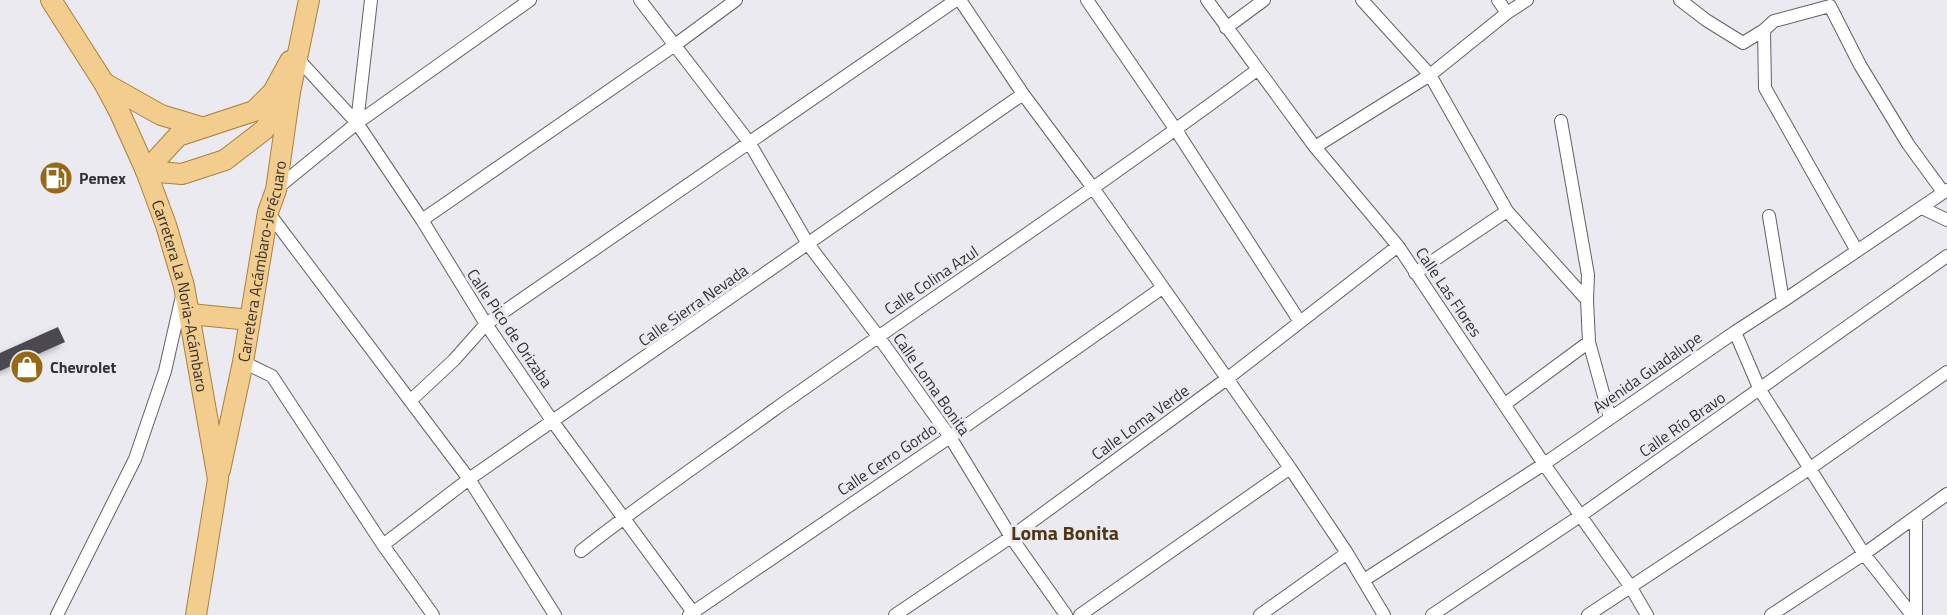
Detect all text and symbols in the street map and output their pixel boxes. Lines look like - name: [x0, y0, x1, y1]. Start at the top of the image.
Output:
- street label: Carretera Acámbaro-Jerécuaro: [231, 159, 292, 364]
- fuel station icon: Pemex: [38, 160, 74, 196]
- place label: Pemex: [79, 166, 126, 190]
- street label: Carretera La Noria-Acámbaro: [146, 196, 214, 394]
- street label: Calle Colina Azul: [879, 240, 983, 320]
- street label: Calle Las Flores: [1410, 242, 1488, 342]
- street label: Calle Sierra Nevada: [633, 258, 753, 352]
- street label: Calle Pico de Orizaba: [461, 264, 559, 392]
- street label: Avenida Guadalupe: [1587, 325, 1707, 419]
- street label: Calle Loma Bonita: [888, 328, 976, 440]
- shop icon: Chevrolet: [9, 349, 45, 385]
- place label: Chevrolet: [50, 355, 117, 379]
- street label: Calle Loma Verde: [1086, 378, 1194, 466]
- street label: Calle Río Bravo: [1634, 385, 1730, 463]
- street label: Calle Cerro Gordo: [832, 417, 942, 501]
- district label: Loma Bonita: [1011, 517, 1119, 548]

